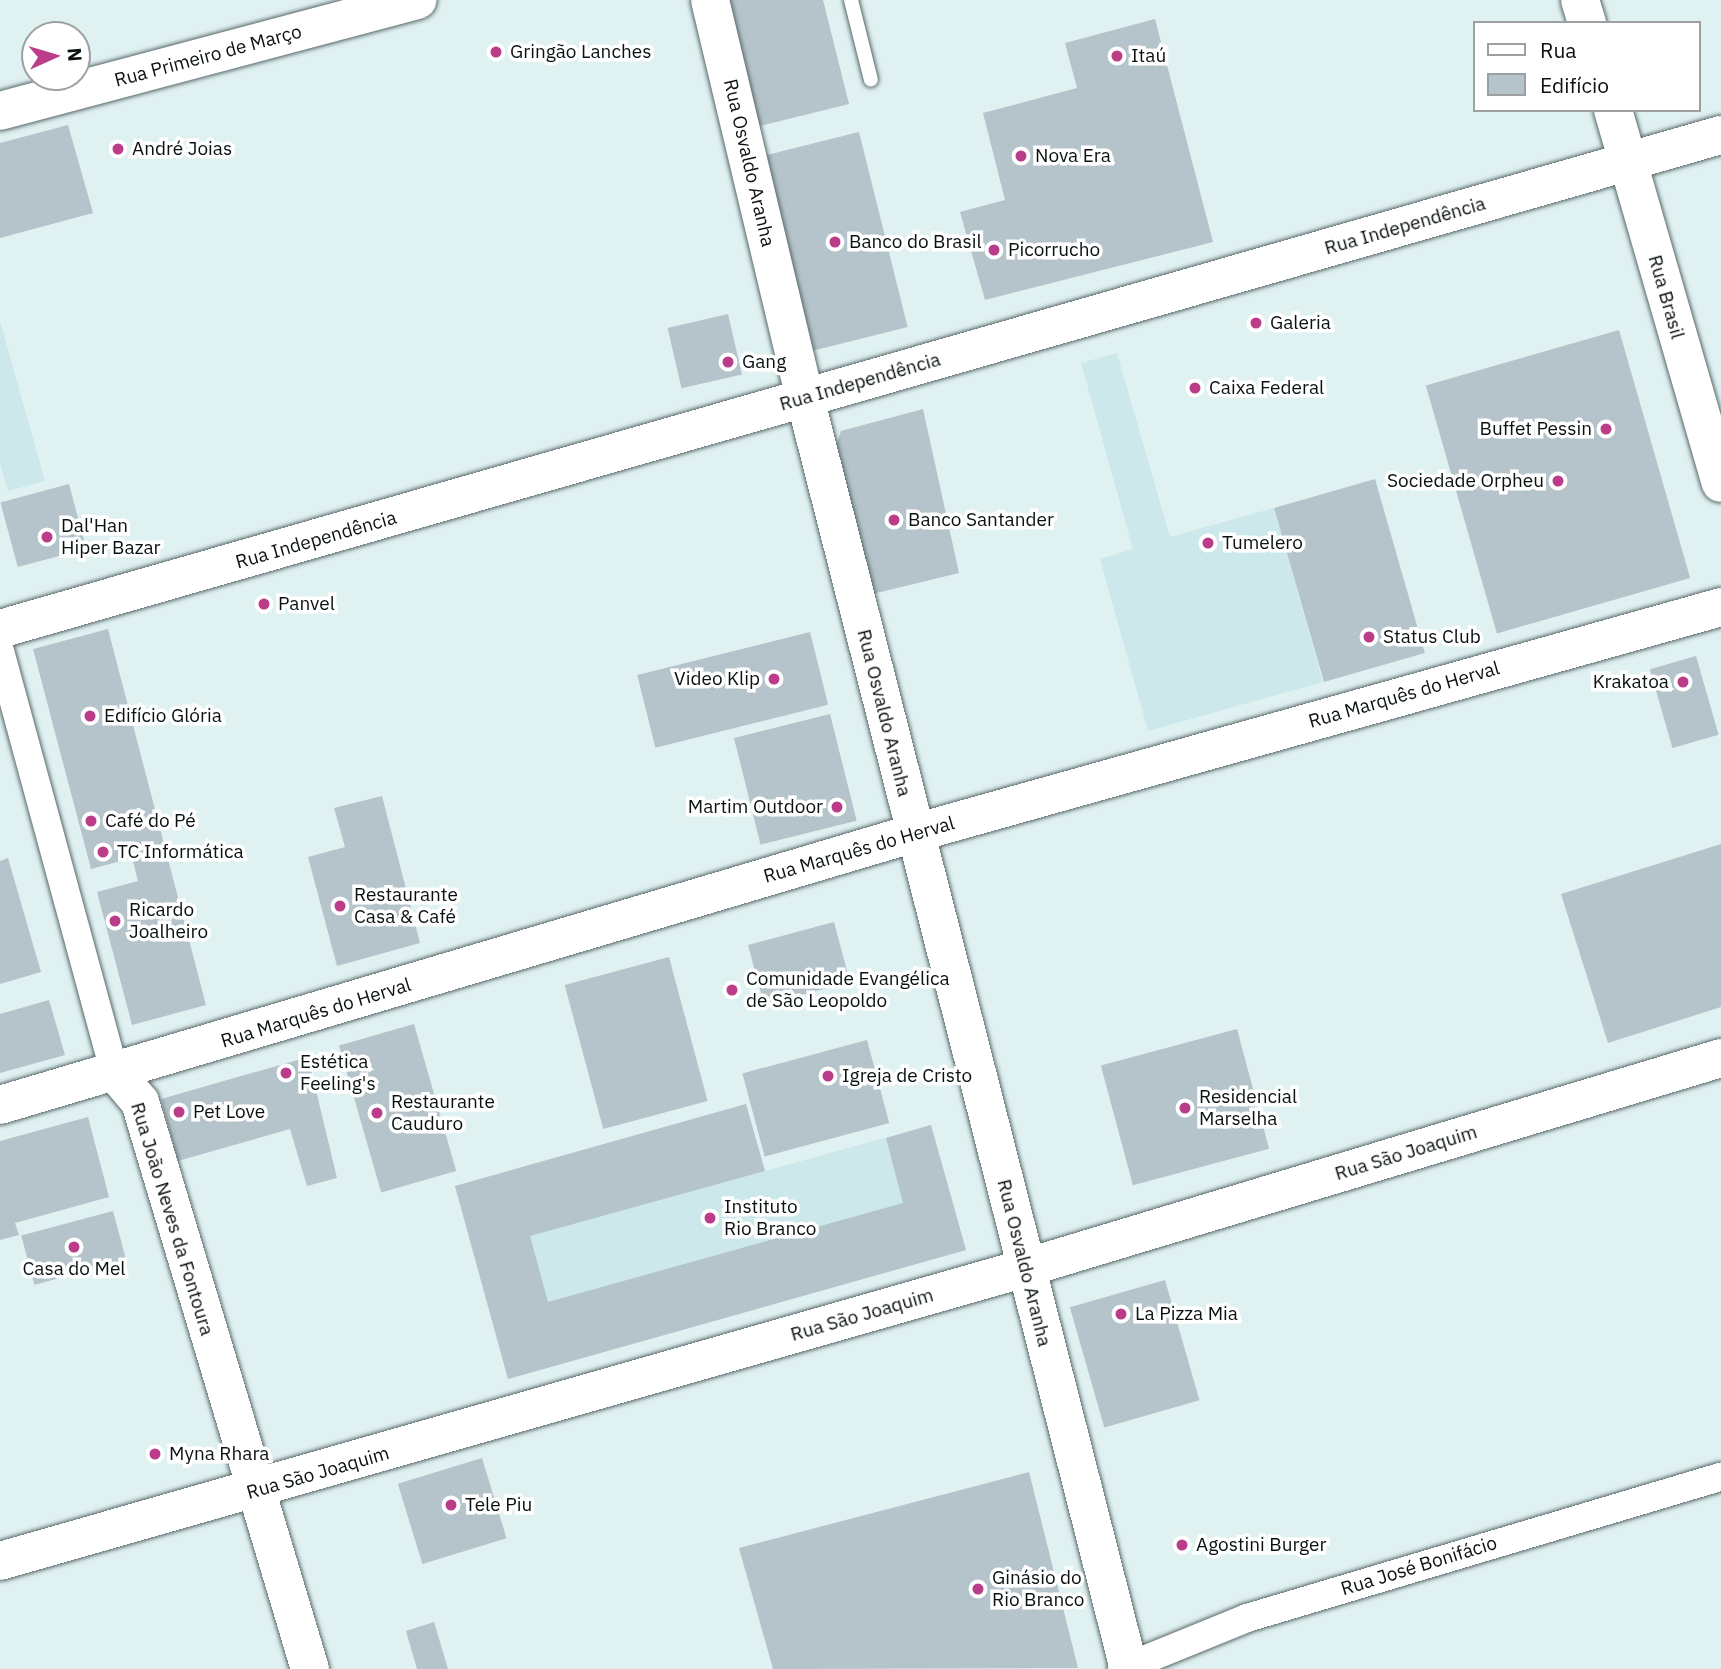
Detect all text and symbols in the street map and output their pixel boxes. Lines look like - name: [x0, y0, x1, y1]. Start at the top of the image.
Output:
- street label: Rua Primeiro de Março: [112, 20, 304, 92]
- north arrow: [21, 21, 91, 91]
- legend: [1472, 21, 1700, 112]
- text: Rua: [1540, 36, 1577, 64]
- place label: Gringão Lanches: [510, 41, 651, 63]
- marker: Gringão Lanches: [488, 44, 504, 60]
- place label: Itaú: [1131, 45, 1166, 67]
- text: N: [63, 47, 87, 62]
- marker: Itaú: [1109, 48, 1125, 64]
- text: Edifício: [1540, 71, 1609, 99]
- street label: Rua Osvaldo Aranha: [719, 77, 779, 249]
- place label: André Joias: [132, 138, 232, 160]
- marker: André Joias: [110, 141, 126, 157]
- place label: Nova Era: [1035, 145, 1111, 167]
- marker: Nova Era: [1013, 148, 1029, 164]
- street label: Rua Independência: [1322, 192, 1488, 260]
- place label: Banco do Brasil: [849, 231, 982, 253]
- marker: Banco do Brasil: [827, 234, 843, 250]
- place label: Picorrucho: [1008, 239, 1100, 261]
- marker: Picorrucho: [986, 242, 1002, 258]
- street label: Rua Brasil: [1643, 252, 1689, 342]
- place label: Galeria: [1270, 312, 1331, 334]
- marker: Galeria: [1248, 315, 1264, 331]
- street label: Rua Independência: [777, 348, 943, 416]
- place label: Gang: [742, 351, 786, 373]
- marker: Gang: [720, 354, 736, 370]
- place label: Caixa Federal: [1209, 377, 1324, 399]
- marker: Caixa Federal: [1187, 380, 1203, 396]
- place label: Buffet Pessin: [1479, 418, 1592, 440]
- marker: Buffet Pessin: [1598, 421, 1614, 437]
- place label: Sociedade Orpheu: [1387, 470, 1544, 492]
- marker: Sociedade Orpheu: [1550, 473, 1566, 489]
- street label: Rua Independência: [233, 506, 399, 574]
- place label: Banco Santander: [908, 509, 1054, 531]
- marker: Banco Santander: [886, 512, 902, 528]
- place label: Dal'Han Hiper Bazar: [61, 515, 161, 559]
- marker: Dal'Han Hiper Bazar: [39, 529, 55, 545]
- place label: Tumelero: [1222, 532, 1303, 554]
- marker: Tumelero: [1200, 535, 1216, 551]
- place label: Panvel: [278, 593, 335, 615]
- marker: Panvel: [256, 596, 272, 612]
- place label: Status Club: [1383, 626, 1481, 648]
- street label: Rua Osvaldo Aranha: [852, 627, 916, 799]
- marker: Status Club: [1361, 629, 1377, 645]
- street label: Rua Marquês do Herval: [1306, 657, 1502, 733]
- place label: Video Klip: [674, 668, 760, 690]
- marker: Video Klip: [766, 671, 782, 687]
- place label: Krakatoa: [1593, 671, 1669, 693]
- marker: Krakatoa: [1675, 674, 1691, 690]
- place label: Edifício Glória: [104, 705, 222, 727]
- marker: Edifício Glória: [82, 708, 98, 724]
- place label: Martim Outdoor: [688, 796, 823, 818]
- marker: Martim Outdoor: [829, 799, 845, 815]
- place label: Café do Pé: [105, 810, 196, 832]
- street label: Rua Marquês do Herval: [761, 812, 957, 888]
- marker: Café do Pé: [83, 813, 99, 829]
- place label: TC Informática: [117, 841, 244, 863]
- marker: TC Informática: [95, 844, 111, 860]
- place label: Restaurante Casa & Café: [354, 884, 458, 928]
- marker: Restaurante Casa & Café: [332, 898, 348, 914]
- place label: Ricardo Joalheiro: [129, 899, 208, 943]
- marker: Ricardo Joalheiro: [107, 913, 123, 929]
- place label: Comunidade Evangélica de São Leopoldo: [746, 968, 950, 1012]
- street label: Rua Marquês do Herval: [218, 973, 414, 1053]
- marker: Comunidade Evangélica de São Leopoldo: [724, 982, 740, 998]
- place label: Estética Feeling's: [300, 1051, 376, 1095]
- marker: Estética Feeling's: [278, 1065, 294, 1081]
- place label: Igreja de Cristo: [842, 1065, 972, 1087]
- marker: Igreja de Cristo: [820, 1068, 836, 1084]
- place label: Residencial Marselha: [1199, 1086, 1297, 1130]
- place label: Restaurante Cauduro: [391, 1091, 495, 1135]
- street label: Rua João Neves da Fontoura: [126, 1100, 218, 1338]
- marker: Residencial Marselha: [1177, 1100, 1193, 1116]
- place label: Pet Love: [193, 1101, 265, 1123]
- marker: Pet Love: [171, 1104, 187, 1120]
- marker: Restaurante Cauduro: [369, 1105, 385, 1121]
- street label: Rua São Joaquim: [1332, 1121, 1480, 1185]
- street label: Rua Osvaldo Aranha: [992, 1177, 1056, 1349]
- place label: Instituto Rio Branco: [724, 1196, 816, 1240]
- marker: Instituto Rio Branco: [702, 1210, 718, 1226]
- marker: Casa do Mel: [66, 1239, 82, 1255]
- place label: Casa do Mel: [23, 1258, 125, 1280]
- street label: Rua São Joaquim: [788, 1284, 936, 1346]
- place label: La Pizza Mia: [1135, 1303, 1238, 1325]
- marker: La Pizza Mia: [1113, 1306, 1129, 1322]
- street label: Rua São Joaquim: [244, 1442, 392, 1504]
- place label: Myna Rhara: [169, 1443, 269, 1465]
- marker: Myna Rhara: [147, 1446, 163, 1462]
- place label: Tele Piu: [465, 1494, 532, 1516]
- marker: Tele Piu: [443, 1497, 459, 1513]
- street label: Rua José Bonifácio: [1338, 1531, 1500, 1601]
- place label: Agostini Burger: [1196, 1534, 1326, 1556]
- marker: Agostini Burger: [1174, 1537, 1190, 1553]
- place label: Ginásio do Rio Branco: [992, 1567, 1084, 1611]
- marker: Ginásio do Rio Branco: [970, 1581, 986, 1597]

